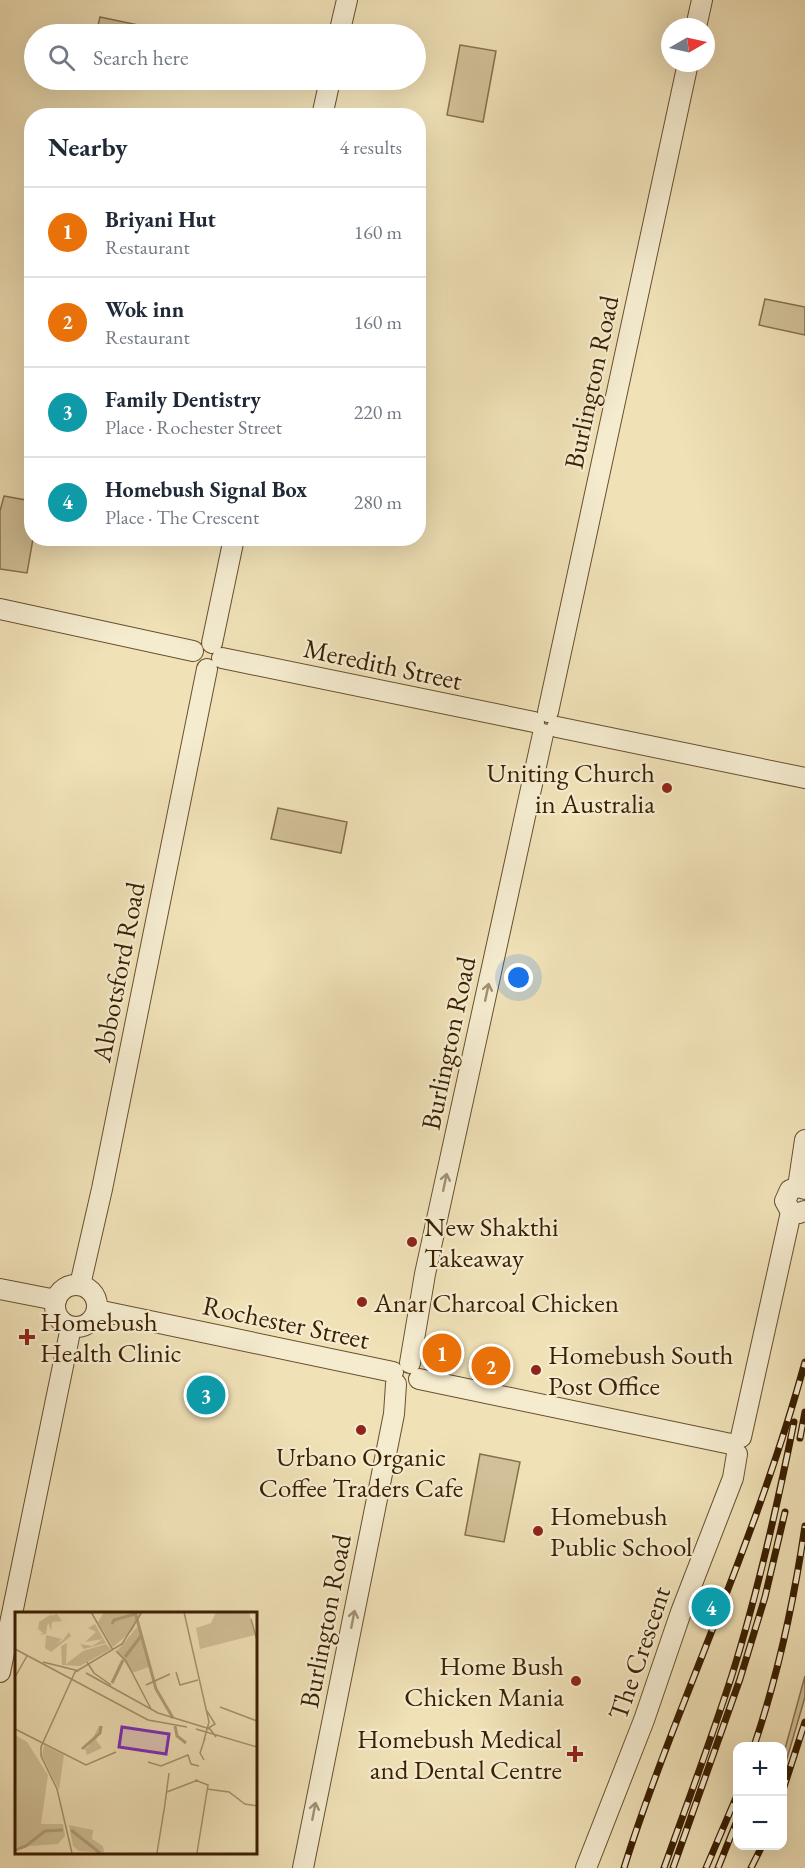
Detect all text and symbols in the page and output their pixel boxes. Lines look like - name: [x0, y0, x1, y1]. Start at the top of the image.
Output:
- north arrow: [661, 18, 715, 72]
- search box: [24, 24, 426, 90]
- icon: search: [45, 41, 78, 74]
- text: Search here: [93, 43, 188, 72]
- text: Nearby: [48, 130, 128, 164]
- text: 4 results: [339, 134, 402, 160]
- text: Briyani Hut: [105, 205, 216, 234]
- text: 1: [62, 219, 73, 245]
- text: 160 m: [354, 219, 402, 245]
- text: Restaurant: [105, 234, 190, 260]
- street label: Burlington Road: [556, 292, 627, 472]
- text: Wok inn: [105, 295, 184, 324]
- text: 2: [62, 309, 73, 335]
- text: 160 m: [354, 309, 402, 335]
- text: Restaurant: [105, 324, 190, 350]
- text: Family Dentistry: [105, 385, 261, 414]
- text: 3: [62, 399, 73, 425]
- text: 220 m: [354, 399, 402, 425]
- text: Place · Rochester Street: [105, 414, 282, 440]
- text: Homebush Signal Box: [105, 475, 307, 504]
- text: 4: [62, 489, 73, 515]
- text: 280 m: [354, 489, 402, 515]
- text: Place · The Crescent: [105, 504, 259, 530]
- street label: Meredith Street: [301, 630, 466, 698]
- place label: Uniting Church in Australia: [486, 755, 655, 821]
- marker: Uniting Church in Australia: [660, 781, 674, 795]
- street label: Abbotsford Road: [83, 879, 153, 1066]
- street label: Burlington Road: [413, 953, 484, 1133]
- your location: [504, 963, 533, 992]
- one-way arrow: [481, 982, 493, 1001]
- one-way arrow: [440, 1173, 451, 1192]
- place label: New Shakthi Takeaway: [424, 1209, 559, 1275]
- marker: New Shakthi Takeaway: [405, 1235, 419, 1249]
- place label: Anar Charcoal Chicken: [373, 1285, 619, 1320]
- street label: Rochester Street: [199, 1287, 373, 1357]
- marker: Anar Charcoal Chicken: [355, 1295, 369, 1309]
- place label: Homebush Health Clinic: [40, 1304, 182, 1370]
- marker: Homebush Health Clinic: [18, 1328, 36, 1346]
- pin: 1: [422, 1330, 462, 1376]
- place label: Homebush South Post Office: [548, 1337, 734, 1403]
- pin: 2: [472, 1344, 510, 1388]
- marker: Homebush South Post Office: [529, 1363, 543, 1377]
- pin: 3: [186, 1372, 226, 1418]
- marker: Urbano Organic Coffee Traders Cafe: [354, 1423, 368, 1437]
- place label: Urbano Organic Coffee Traders Cafe: [259, 1439, 463, 1505]
- place label: Homebush Public School: [550, 1498, 692, 1564]
- marker: Homebush Public School: [531, 1524, 545, 1538]
- street label: Burlington Road: [291, 1531, 359, 1711]
- street label: The Crescent: [600, 1581, 678, 1724]
- pin: 4: [692, 1584, 730, 1630]
- one-way arrow: [347, 1610, 359, 1629]
- inset map: [15, 1612, 256, 1853]
- place label: Home Bush Chicken Mania: [404, 1648, 564, 1714]
- marker: Home Bush Chicken Mania: [569, 1674, 583, 1688]
- place label: Homebush Medical and Dental Centre: [357, 1721, 562, 1787]
- map controls: [733, 1742, 787, 1850]
- button: +: [733, 1742, 787, 1796]
- marker: Homebush Medical and Dental Centre: [566, 1745, 584, 1763]
- button: −: [733, 1796, 787, 1850]
- one-way arrow: [309, 1801, 320, 1821]

